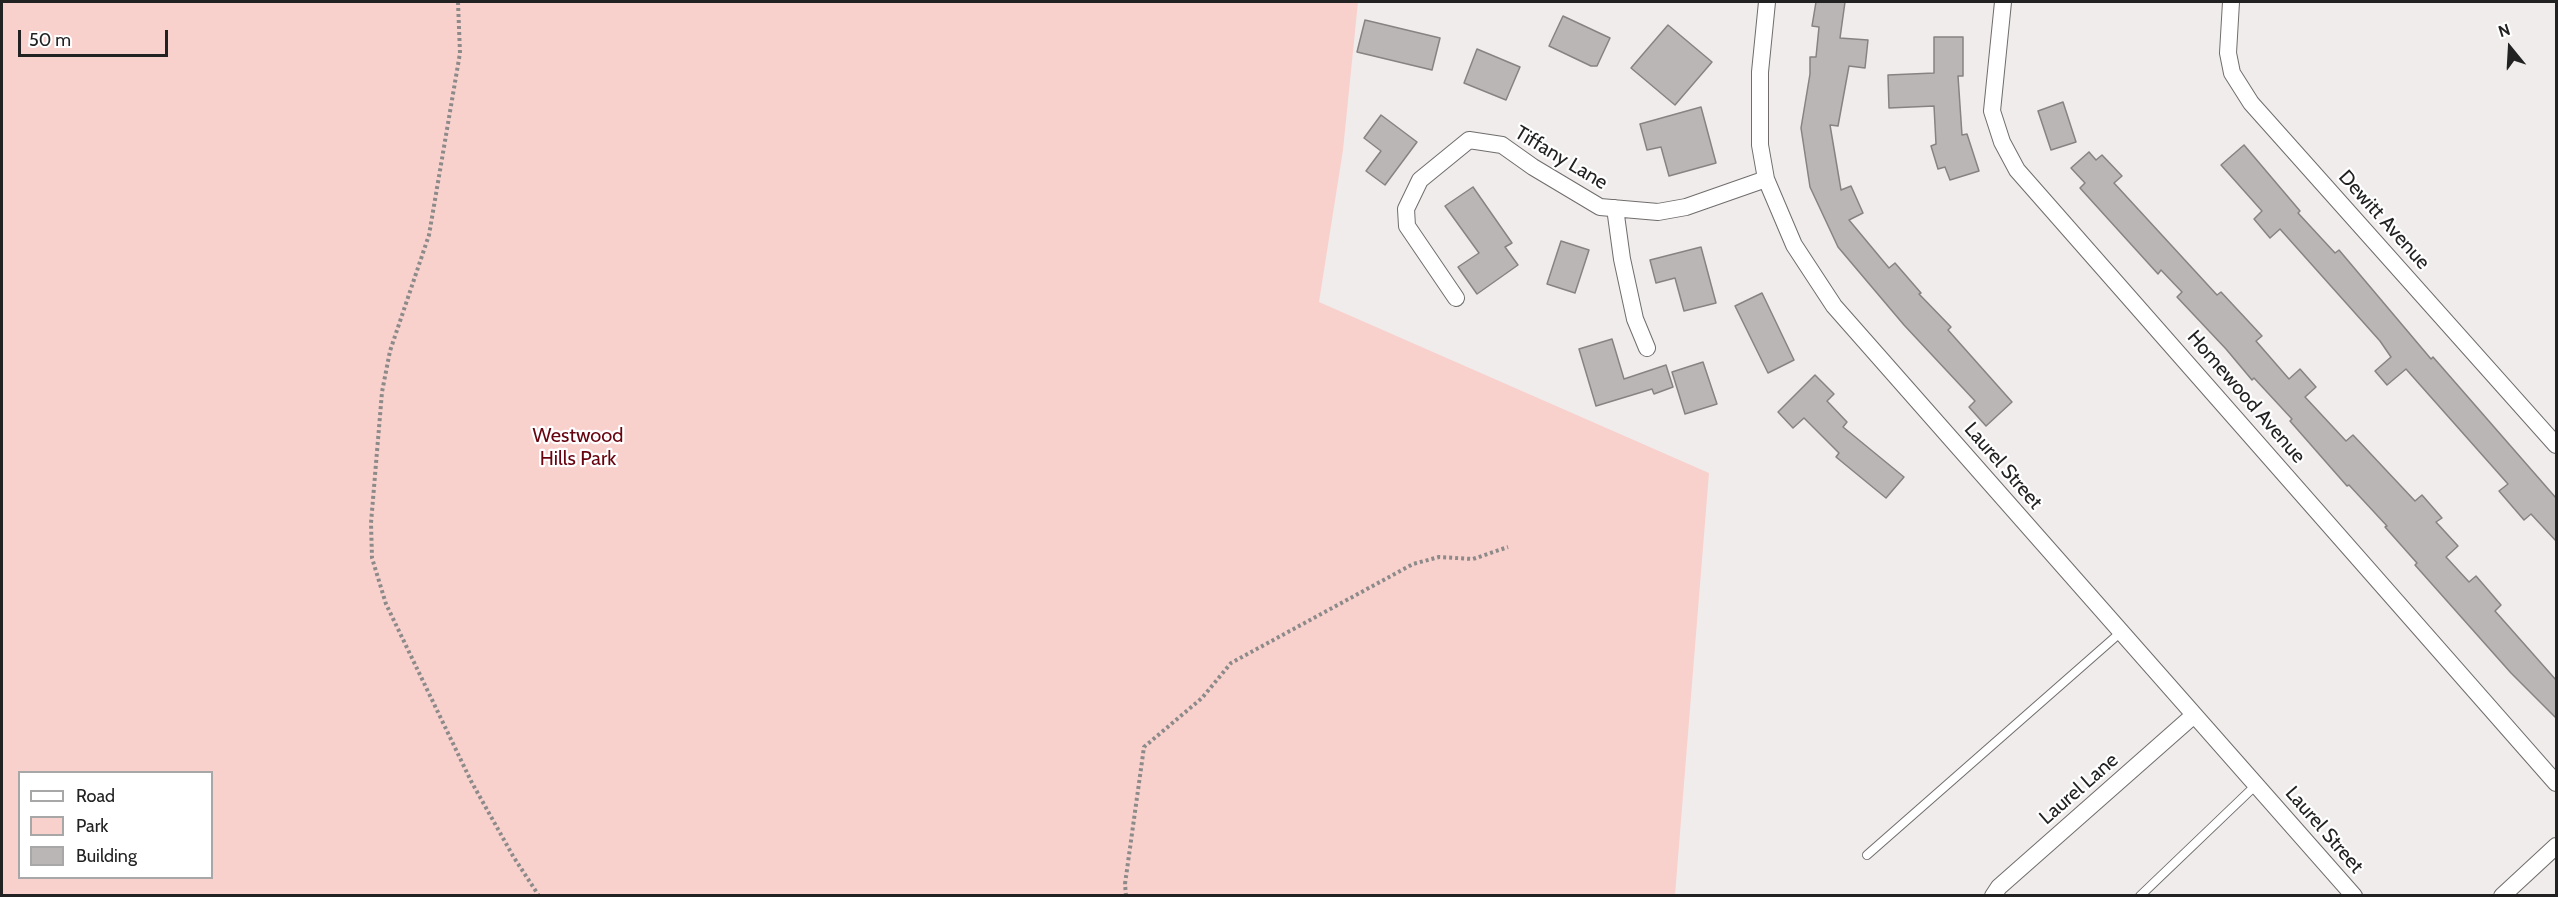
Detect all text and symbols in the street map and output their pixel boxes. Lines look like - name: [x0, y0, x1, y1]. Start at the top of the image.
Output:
- scale bar: [21, 18, 171, 56]
- north arrow: [2480, 18, 2540, 78]
- text: N: [2496, 20, 2513, 41]
- text: 50 m: [29, 29, 71, 51]
- street label: Tiffany Lane: [1510, 121, 1612, 195]
- street label: Dewitt Avenue: [2333, 166, 2435, 274]
- street label: Homewood Avenue: [2182, 326, 2310, 468]
- street label: Laurel Street: [1959, 418, 2047, 514]
- park label: Westwood Hills Park: [533, 424, 623, 471]
- street label: Laurel Lane: [2035, 748, 2123, 830]
- legend: [18, 771, 213, 879]
- street label: Laurel Street: [2280, 782, 2368, 878]
- text: Road: [76, 785, 115, 807]
- text: Park: [76, 815, 108, 837]
- text: Building: [76, 845, 137, 867]

